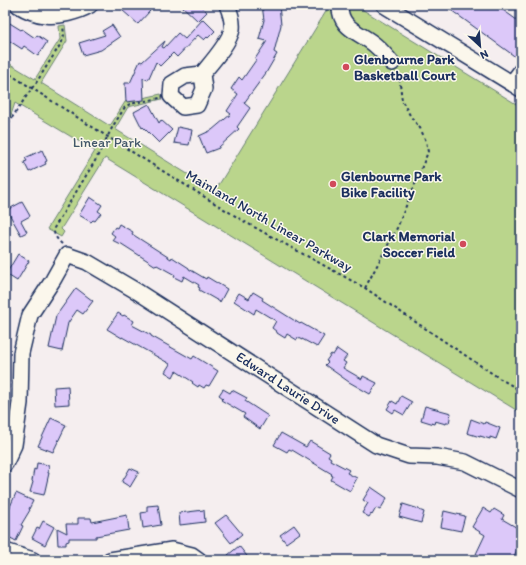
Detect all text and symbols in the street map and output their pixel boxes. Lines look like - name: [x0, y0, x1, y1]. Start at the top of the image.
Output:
- north arrow: [460, 26, 500, 66]
- text: N: [478, 47, 490, 62]
- place label: Glenbourne Park Basketball Court: [354, 51, 457, 84]
- marker: Glenbourne Park Basketball Court: [341, 62, 351, 72]
- park label: Linear Park: [73, 134, 142, 151]
- street label: Mainland North Linear Parkway: [183, 166, 356, 276]
- place label: Glenbourne Park Bike Facility: [341, 168, 442, 201]
- marker: Glenbourne Park Bike Facility: [328, 179, 338, 189]
- place label: Clark Memorial Soccer Field: [363, 228, 456, 261]
- marker: Clark Memorial Soccer Field: [458, 239, 468, 249]
- street label: Edward Laurie Drive: [233, 348, 343, 428]

